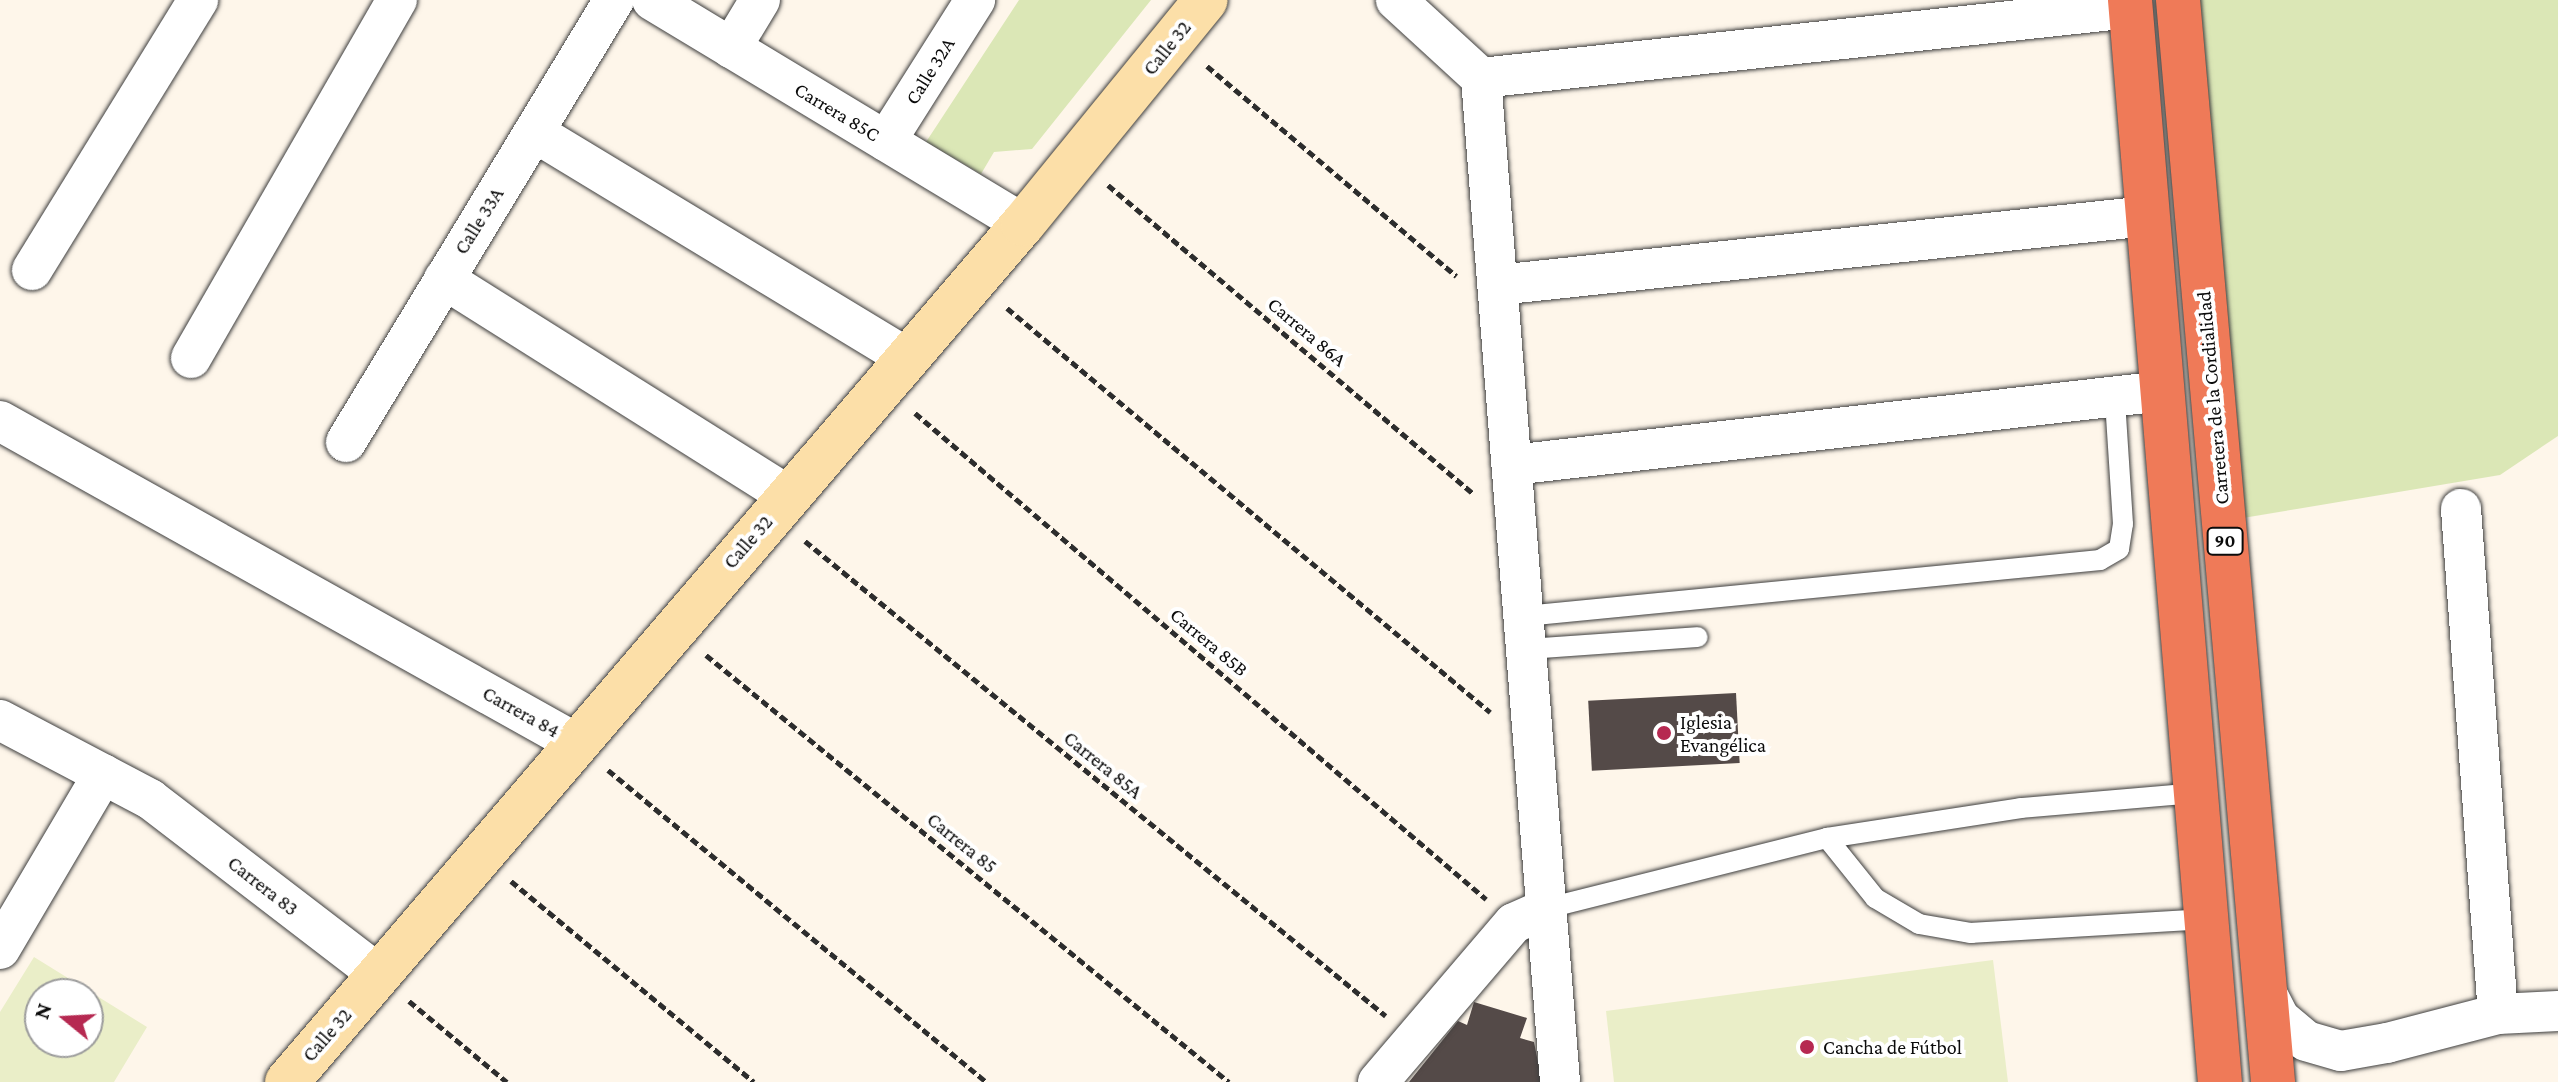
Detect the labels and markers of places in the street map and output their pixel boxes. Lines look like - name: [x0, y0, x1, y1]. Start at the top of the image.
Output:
- place label: Iglesia Evangélica: [1680, 710, 1766, 757]
- marker: Iglesia Evangélica: [1655, 724, 1673, 742]
- place label: Cancha de Fútbol: [1823, 1035, 1962, 1059]
- marker: Cancha de Fútbol: [1798, 1038, 1816, 1056]

